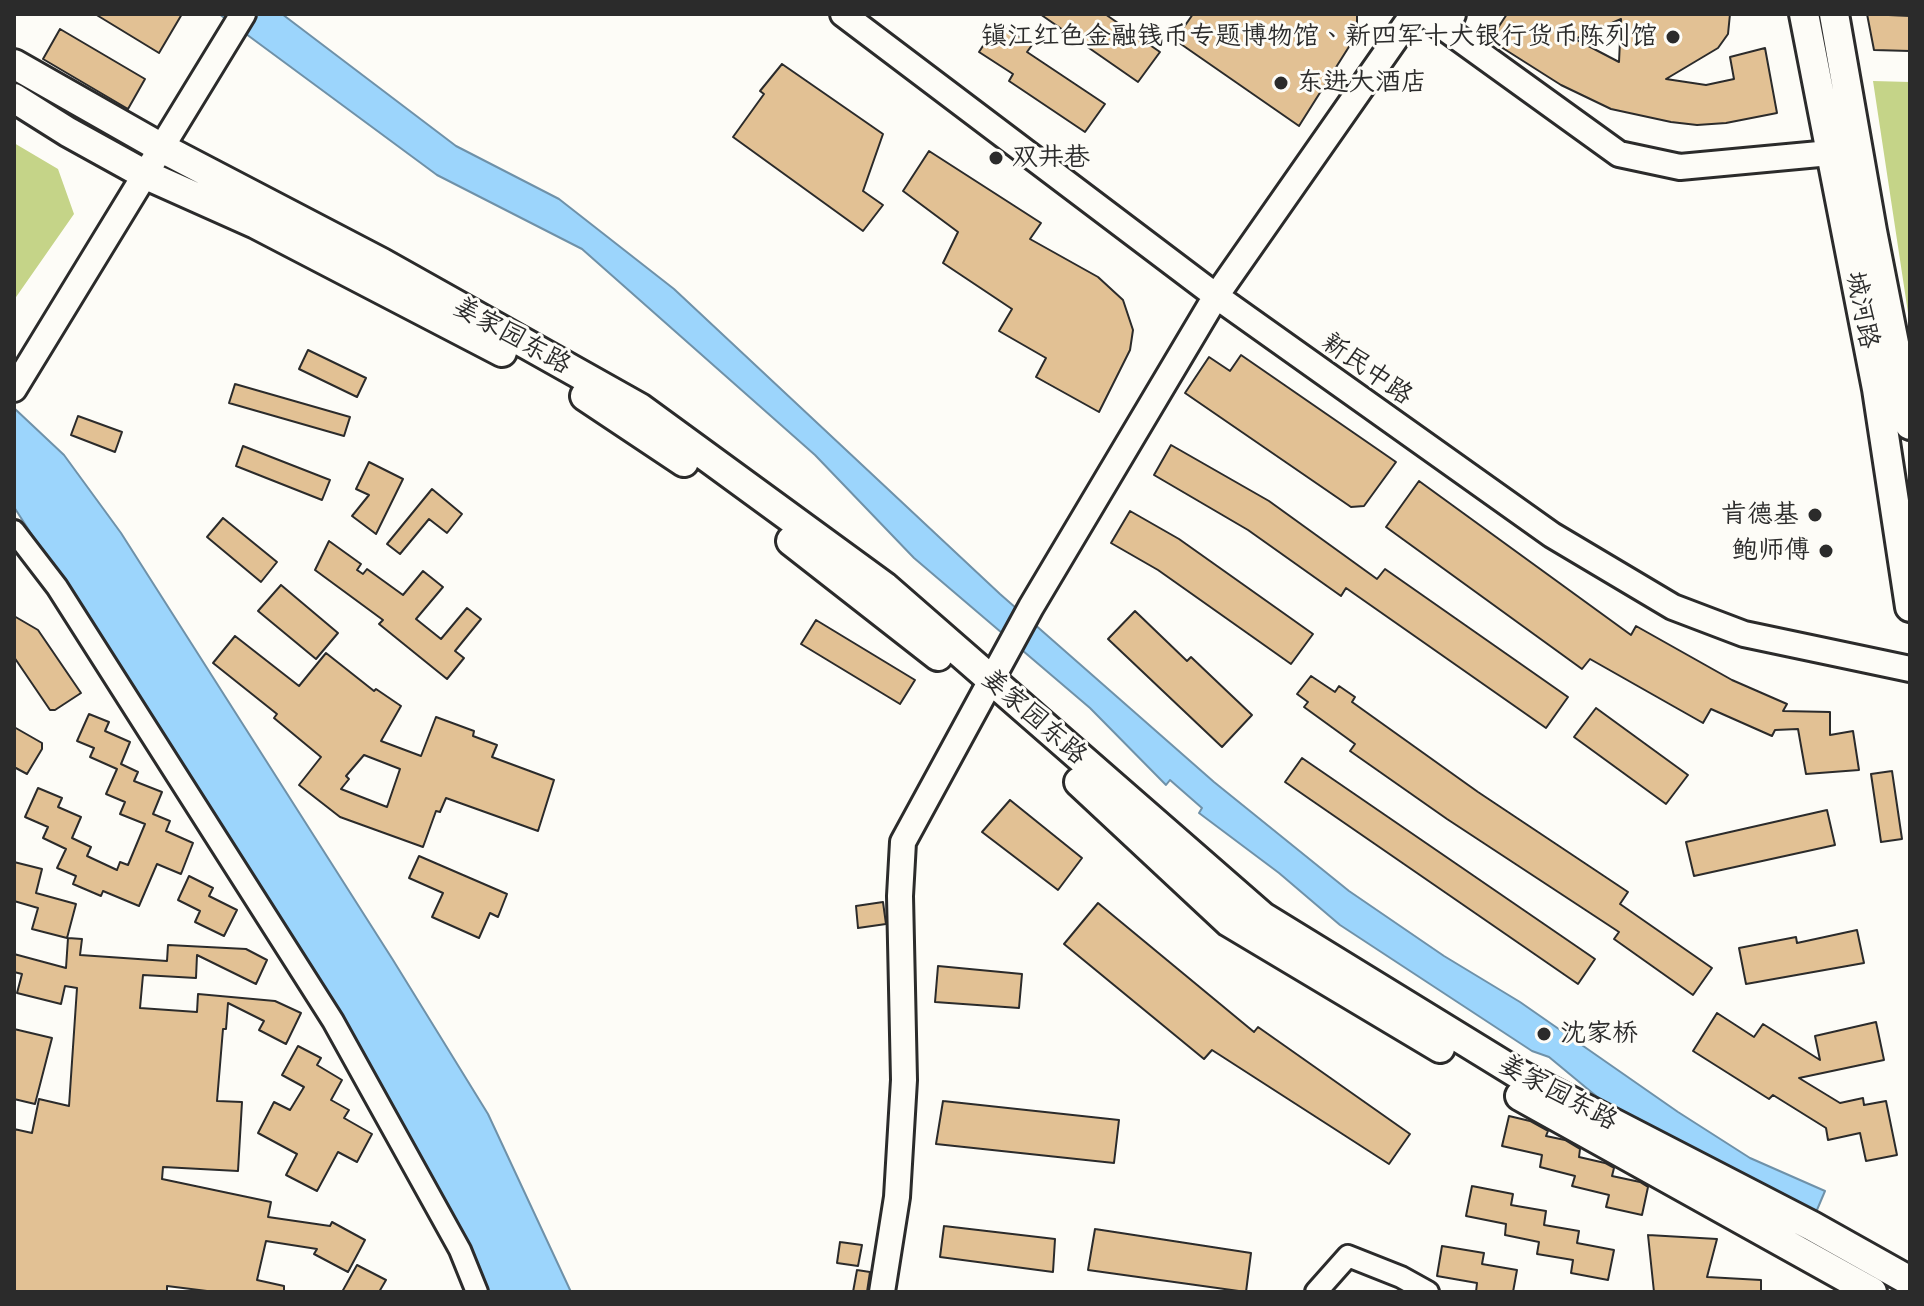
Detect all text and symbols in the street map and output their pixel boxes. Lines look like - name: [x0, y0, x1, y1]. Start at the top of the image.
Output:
- place label: 镇江红色金融钱币专题博物馆、新四军十大银行货币陈列馆: [981, 21, 1657, 53]
- marker: 镇江红色金融钱币专题博物馆、新四军十大银行货币陈列馆: [1664, 28, 1682, 46]
- place label: 东进大酒店: [1297, 67, 1427, 99]
- marker: 东进大酒店: [1272, 74, 1290, 92]
- place label: 双井巷: [1012, 142, 1090, 174]
- marker: 双井巷: [987, 149, 1005, 167]
- street label: 城河路: [1839, 269, 1885, 351]
- street label: 姜家园东路: [448, 291, 576, 381]
- street label: 新民中路: [1315, 326, 1419, 412]
- place label: 肯德基: [1721, 499, 1799, 531]
- marker: 肯德基: [1806, 506, 1824, 524]
- place label: 鲍师傅: [1732, 535, 1810, 567]
- marker: 鲍师傅: [1817, 542, 1835, 560]
- street label: 姜家园东路: [975, 663, 1093, 771]
- place label: 沈家桥: [1560, 1018, 1638, 1050]
- marker: 沈家桥: [1535, 1025, 1553, 1043]
- street label: 姜家园东路: [1493, 1049, 1623, 1137]

